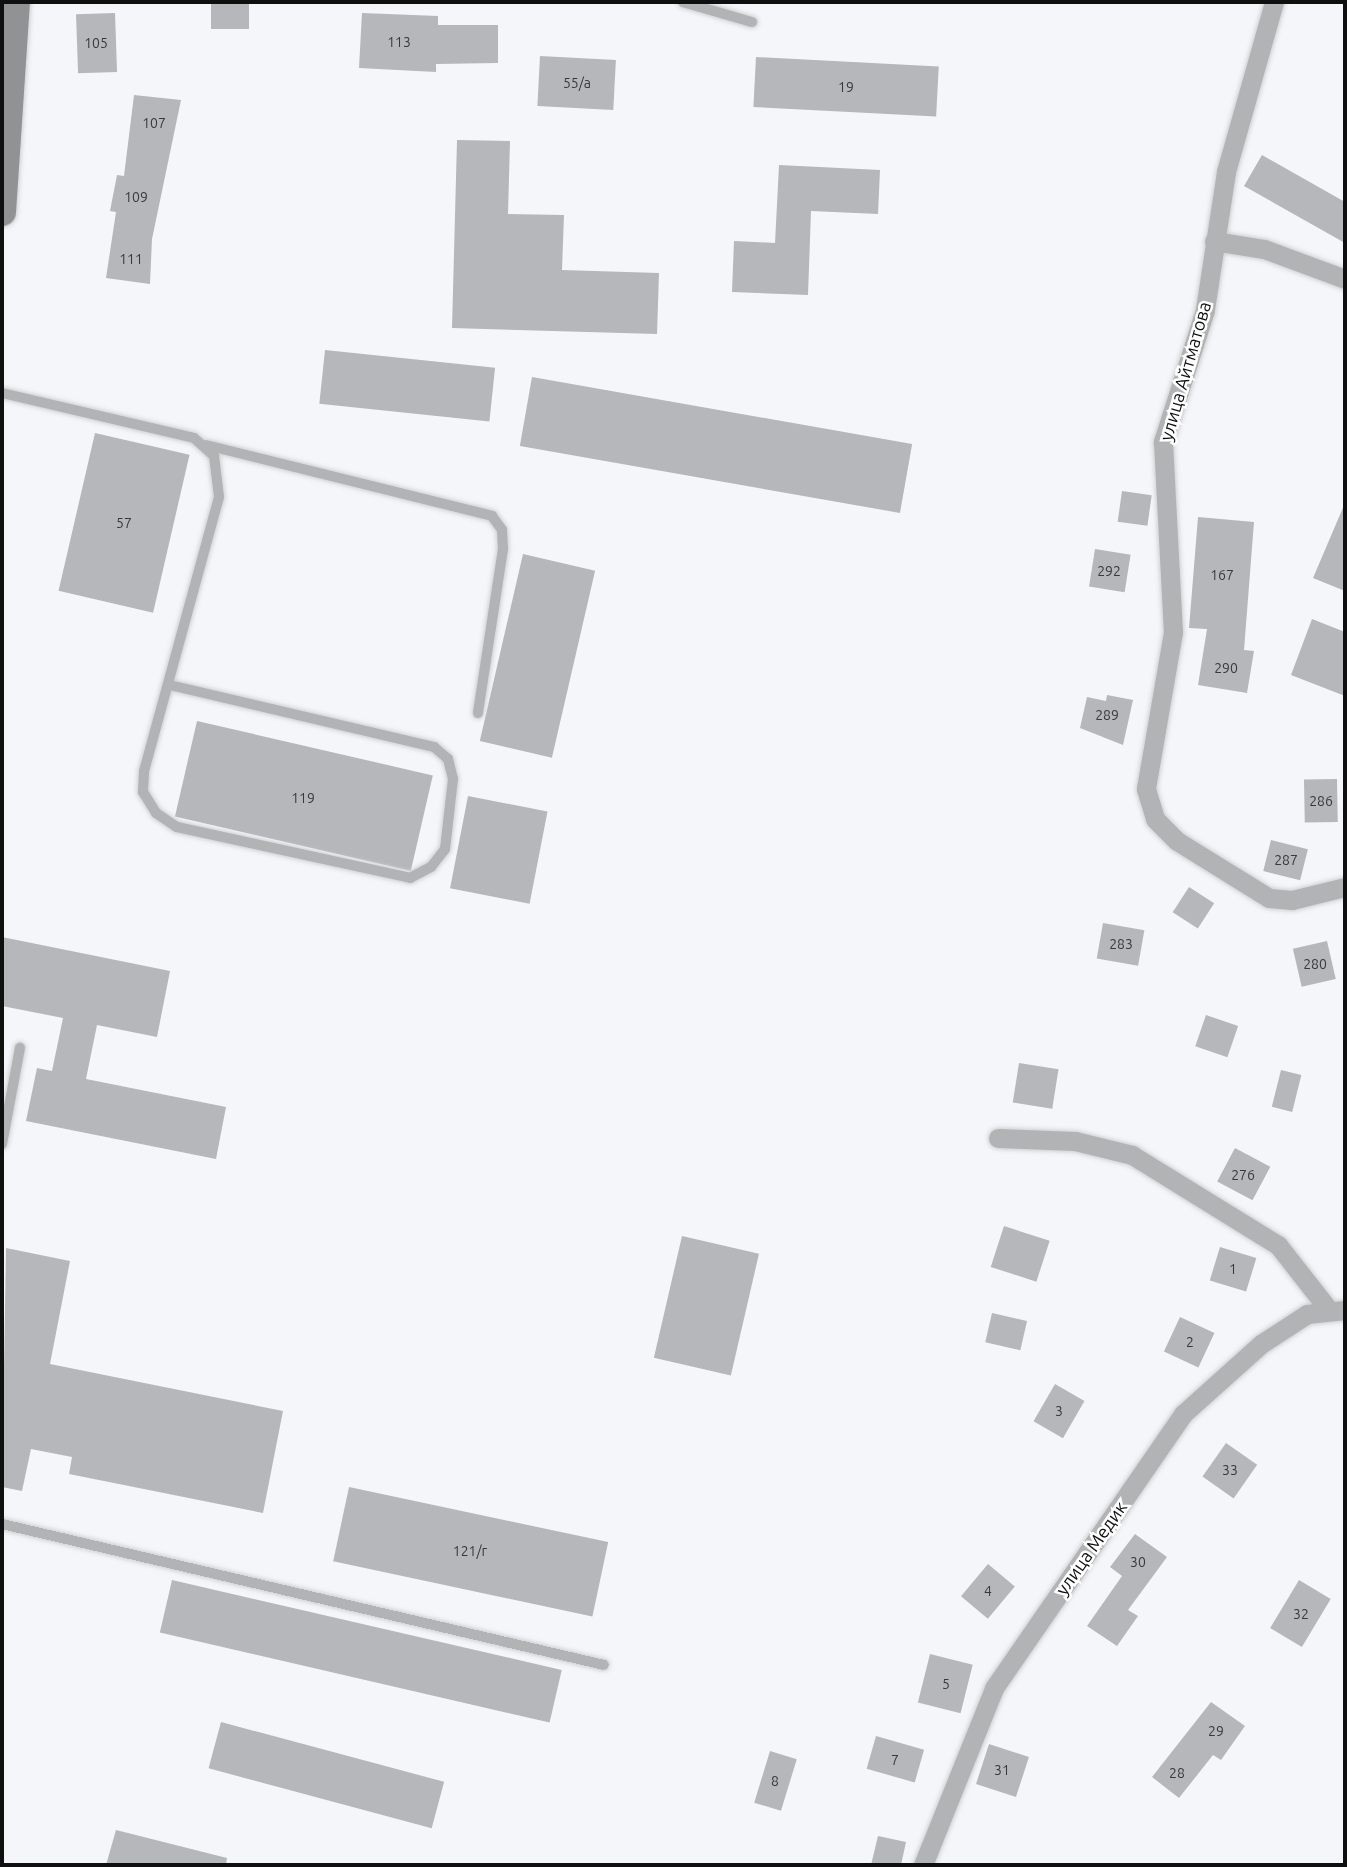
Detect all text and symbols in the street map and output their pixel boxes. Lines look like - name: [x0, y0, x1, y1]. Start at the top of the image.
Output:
- house number: 113: [387, 34, 411, 50]
- house number: 105: [84, 35, 108, 51]
- house number: 55/а: [563, 75, 591, 91]
- house number: 19: [838, 79, 854, 95]
- house number: 107: [142, 115, 166, 131]
- house number: 109: [124, 189, 148, 205]
- house number: 111: [119, 251, 143, 267]
- street label: улица Айтматова: [1155, 299, 1215, 443]
- house number: 57: [116, 515, 132, 531]
- house number: 292: [1097, 563, 1121, 579]
- house number: 167: [1210, 567, 1234, 583]
- house number: 290: [1214, 660, 1238, 676]
- house number: 289: [1095, 707, 1119, 723]
- house number: 119: [291, 790, 315, 806]
- house number: 286: [1309, 793, 1333, 809]
- house number: 287: [1274, 852, 1298, 868]
- house number: 283: [1109, 936, 1133, 952]
- house number: 280: [1303, 956, 1327, 972]
- house number: 276: [1231, 1167, 1255, 1183]
- house number: 1: [1229, 1261, 1237, 1277]
- house number: 2: [1186, 1334, 1194, 1350]
- house number: 3: [1055, 1403, 1063, 1419]
- house number: 33: [1222, 1462, 1238, 1478]
- street label: улица Медик: [1051, 1497, 1131, 1599]
- house number: 121/г: [453, 1543, 487, 1559]
- house number: 30: [1130, 1554, 1146, 1570]
- house number: 4: [984, 1583, 992, 1599]
- house number: 32: [1293, 1606, 1309, 1622]
- house number: 5: [942, 1676, 950, 1692]
- house number: 29: [1208, 1723, 1224, 1739]
- house number: 7: [891, 1752, 899, 1768]
- house number: 31: [994, 1762, 1010, 1778]
- house number: 28: [1169, 1765, 1185, 1781]
- house number: 8: [771, 1773, 779, 1789]

